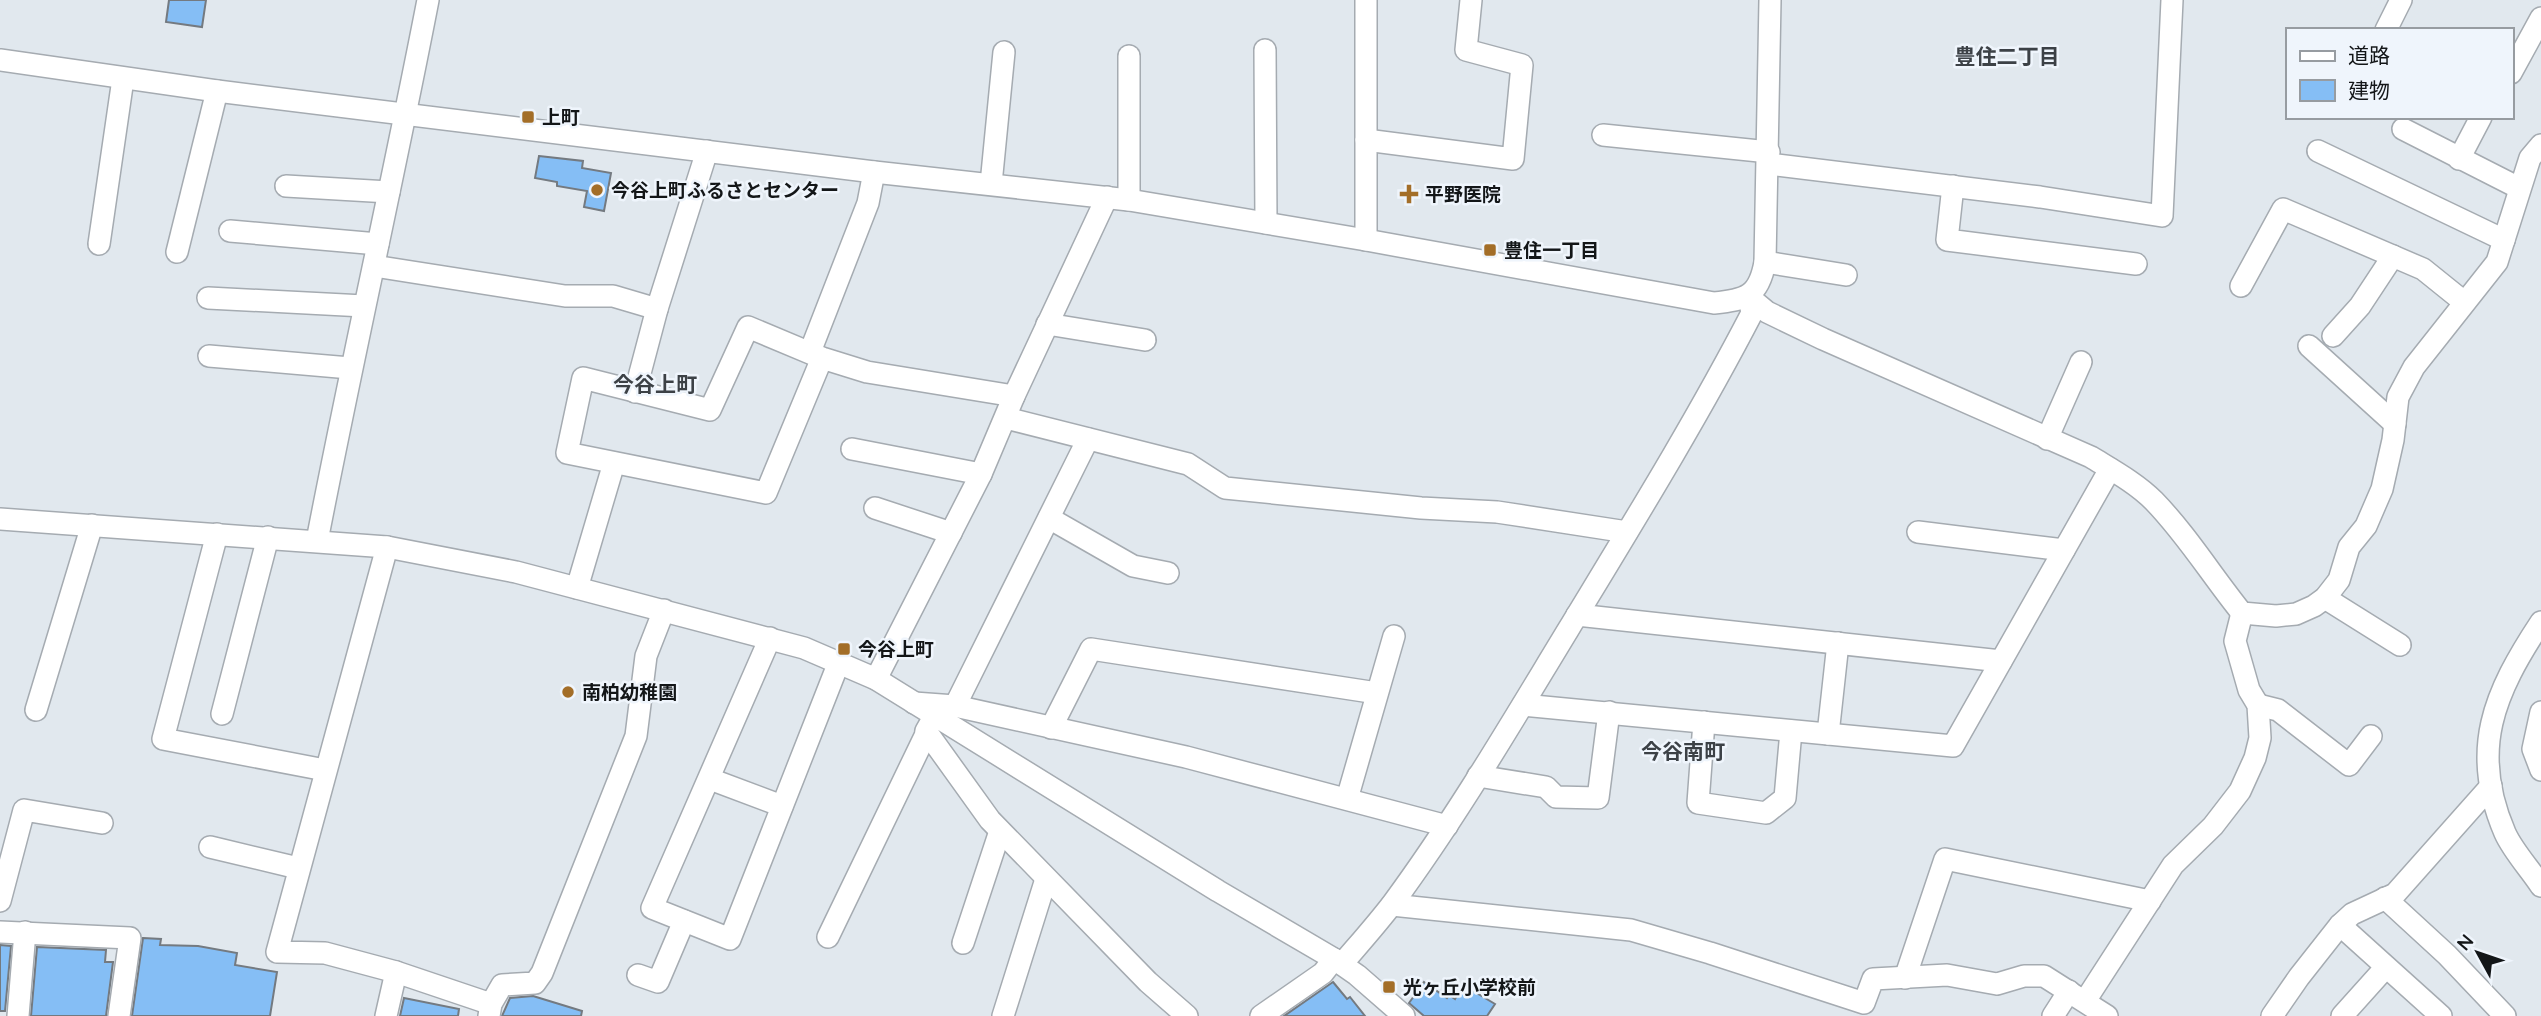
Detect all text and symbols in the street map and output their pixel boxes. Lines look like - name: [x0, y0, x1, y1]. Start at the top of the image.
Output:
- legend: [2286, 28, 2513, 119]
- text: 道路: [2348, 42, 2390, 68]
- district label: 豊住二丁目: [1955, 43, 2060, 69]
- text: 建物: [2348, 77, 2390, 103]
- place label: 上町: [542, 105, 580, 129]
- marker: 上町: [520, 109, 536, 125]
- place label: 今谷上町ふるさとセンター: [611, 178, 839, 202]
- marker: 今谷上町ふるさとセンター: [589, 182, 605, 198]
- place label: 平野医院: [1425, 182, 1501, 206]
- marker: 平野医院: [1399, 184, 1419, 204]
- place label: 豊住一丁目: [1504, 238, 1599, 262]
- marker: 豊住一丁目: [1482, 242, 1498, 258]
- district label: 今谷上町: [613, 371, 697, 397]
- place label: 今谷上町: [858, 637, 934, 661]
- marker: 今谷上町: [836, 641, 852, 657]
- place label: 南柏幼稚園: [582, 680, 677, 704]
- marker: 南柏幼稚園: [560, 684, 576, 700]
- district label: 今谷南町: [1641, 738, 1725, 764]
- north arrow: [2443, 918, 2513, 988]
- text: N: [2451, 929, 2479, 955]
- place label: 光ヶ丘小学校前: [1403, 975, 1536, 999]
- marker: 光ヶ丘小学校前: [1381, 979, 1397, 995]

